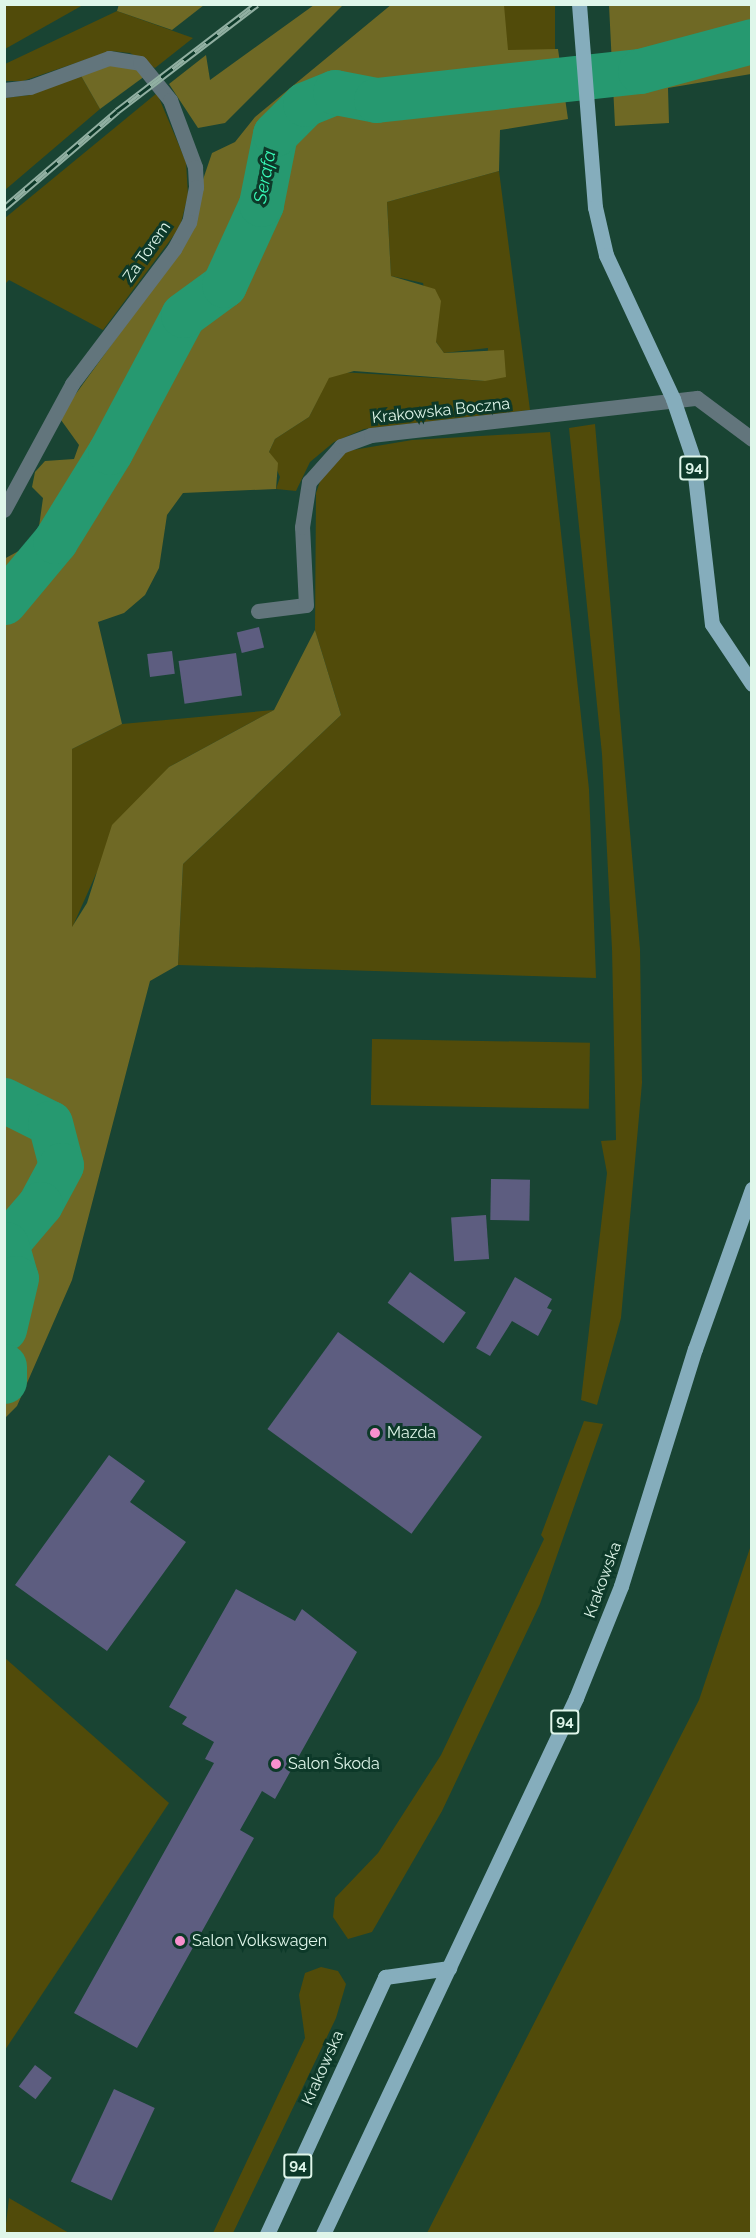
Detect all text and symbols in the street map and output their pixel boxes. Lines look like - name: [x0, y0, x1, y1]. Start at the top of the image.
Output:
- water label: Serafa: [249, 149, 281, 205]
- street label: Za Torem: [119, 218, 175, 286]
- street label: Krakowska Boczna: [371, 394, 511, 428]
- road number: 94: [679, 456, 709, 480]
- place label: Mazda: [387, 1423, 436, 1443]
- marker: Mazda: [368, 1426, 382, 1440]
- street label: Krakowska: [580, 1539, 626, 1621]
- road number: 94: [550, 1710, 580, 1734]
- place label: Salon Škoda: [288, 1754, 380, 1774]
- marker: Salon Škoda: [269, 1757, 283, 1771]
- place label: Salon Volkswagen: [192, 1931, 328, 1951]
- marker: Salon Volkswagen: [173, 1934, 187, 1948]
- street label: Krakowska: [298, 2028, 348, 2108]
- road number: 94: [283, 2154, 313, 2178]

